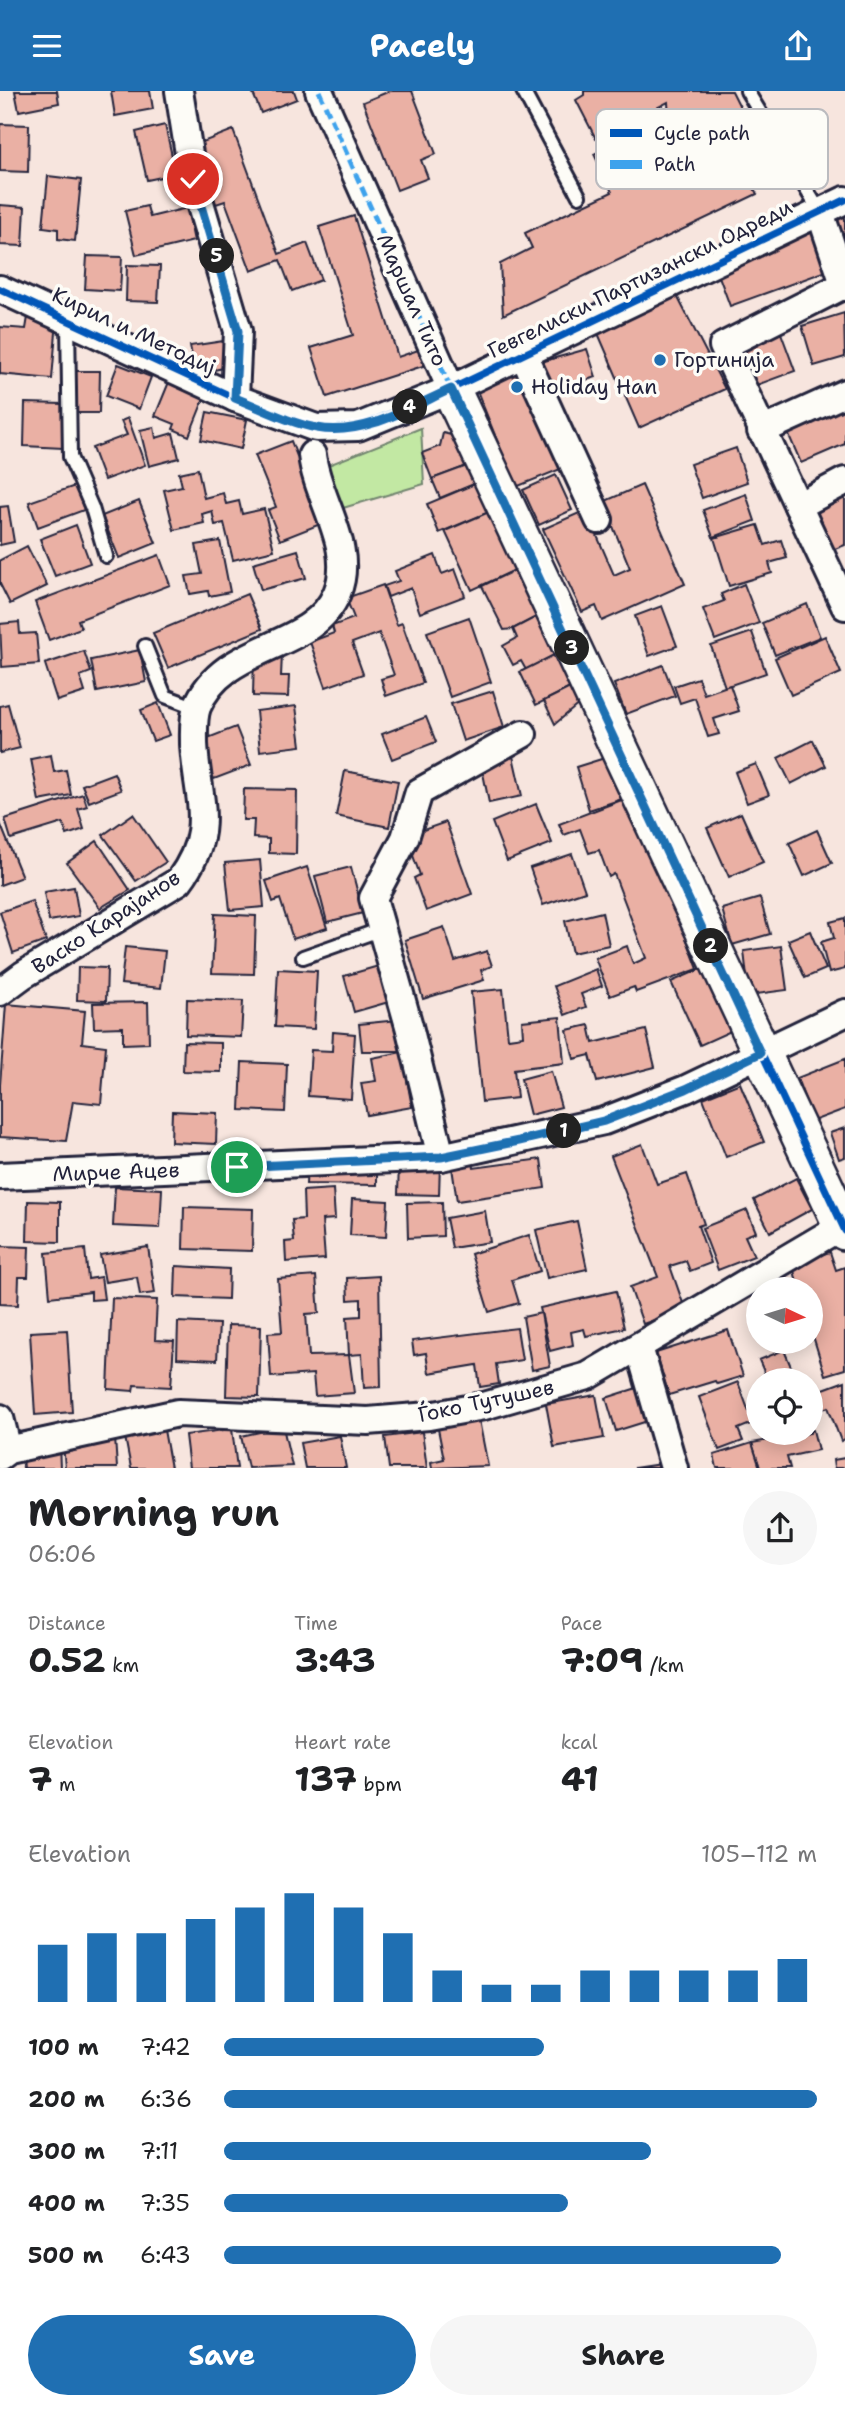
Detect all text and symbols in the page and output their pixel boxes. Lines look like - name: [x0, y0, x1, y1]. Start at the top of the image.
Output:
- text: Pacely: [370, 24, 475, 67]
- icon: menu: [28, 27, 66, 65]
- icon: share: [779, 27, 817, 65]
- legend: [596, 109, 828, 189]
- text: Cycle path: [654, 121, 750, 146]
- pin: [163, 149, 223, 209]
- text: Path: [654, 152, 696, 177]
- icon: check: [174, 160, 212, 198]
- street label: Гевгелиски Партизански Одреди: [483, 193, 797, 365]
- street label: Маршал Тито: [370, 229, 454, 371]
- pin: 5: [200, 239, 234, 273]
- text: 5: [211, 243, 222, 268]
- street label: Кирил и Методиј: [48, 281, 220, 381]
- place label: Гортинија: [674, 346, 774, 374]
- marker: Гортинија: [652, 352, 668, 368]
- place label: Holiday Han: [531, 373, 657, 401]
- marker: Holiday Han: [509, 379, 525, 395]
- pin: 4: [392, 389, 428, 425]
- text: 4: [403, 394, 416, 419]
- pin: 3: [554, 631, 590, 665]
- text: 3: [565, 635, 578, 660]
- street label: Вaско Карајанов: [26, 863, 186, 981]
- pin: 2: [694, 929, 728, 963]
- text: 2: [704, 933, 717, 958]
- pin: 1: [546, 1114, 582, 1149]
- text: 1: [559, 1118, 568, 1143]
- pin: [207, 1137, 267, 1197]
- icon: arrive: [218, 1148, 256, 1186]
- street label: Мирче Ацев: [52, 1156, 180, 1188]
- north arrow: [746, 1277, 822, 1355]
- map controls: [746, 1277, 823, 1445]
- button: locate: [746, 1368, 823, 1445]
- street label: Ѓоко Тутушев: [415, 1372, 557, 1429]
- text: Morning run: [28, 1487, 279, 1538]
- button: share: [743, 1491, 817, 1565]
- text: 06:06: [28, 1539, 96, 1569]
- text: Distance: [28, 1611, 106, 1636]
- text: Time: [294, 1611, 338, 1636]
- text: Pace: [561, 1611, 602, 1636]
- text: 0.52: [28, 1636, 106, 1683]
- text: 3:43: [294, 1636, 376, 1683]
- text: 7:09: [561, 1636, 644, 1683]
- text: km: [106, 1653, 139, 1678]
- text: /km: [644, 1653, 684, 1678]
- text: Elevation: [28, 1730, 113, 1755]
- text: Heart rate: [294, 1730, 391, 1755]
- text: kcal: [561, 1730, 598, 1755]
- text: 7: [28, 1755, 53, 1802]
- text: 137: [294, 1755, 357, 1802]
- text: 41: [561, 1755, 599, 1802]
- text: m: [53, 1772, 75, 1797]
- text: bpm: [357, 1772, 402, 1797]
- text: Elevation: [28, 1839, 131, 1869]
- text: 105–112 m: [701, 1839, 817, 1869]
- text: 100 m: [28, 2032, 99, 2062]
- text: 7:42: [140, 2032, 191, 2062]
- text: 200 m: [28, 2084, 105, 2114]
- text: 6:36: [140, 2084, 192, 2114]
- text: 300 m: [28, 2136, 105, 2166]
- text: 7:11: [140, 2136, 178, 2166]
- text: 400 m: [28, 2188, 105, 2218]
- text: 7:35: [140, 2188, 190, 2218]
- text: 500 m: [28, 2240, 103, 2270]
- text: 6:43: [140, 2240, 191, 2270]
- button: Save: [28, 2315, 416, 2395]
- button: Share: [430, 2315, 817, 2395]

